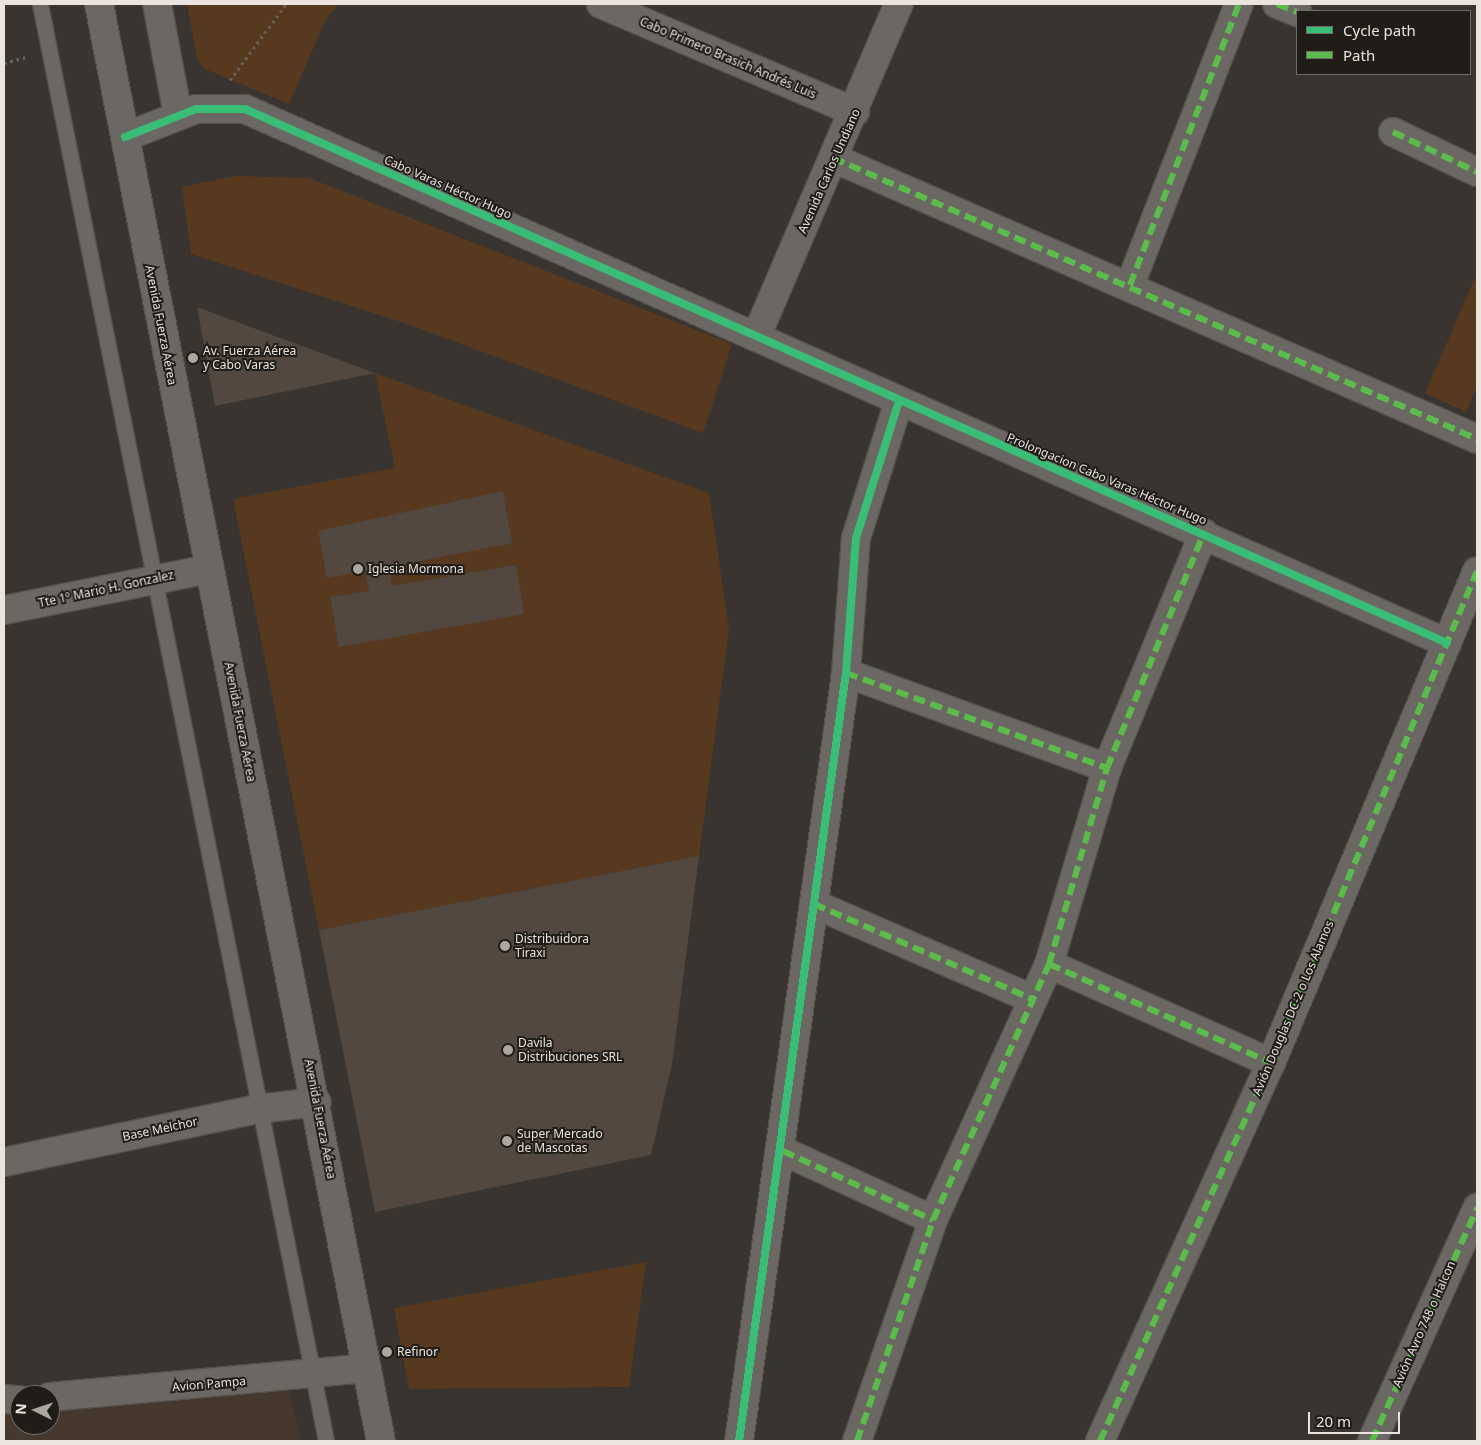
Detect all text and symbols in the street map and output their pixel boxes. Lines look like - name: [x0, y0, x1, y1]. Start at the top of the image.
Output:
- legend: [1296, 10, 1471, 75]
- street label: Cabo Primero Brasich Andrés Luis: [638, 14, 818, 102]
- text: Cycle path: [1343, 20, 1416, 40]
- text: Path: [1343, 45, 1375, 65]
- street label: Avenida Carlos Undiano: [795, 106, 863, 236]
- street label: Cabo Varas Héctor Hugo: [382, 152, 514, 222]
- street label: Avenida Fuerza Aérea: [142, 264, 180, 386]
- place label: Av. Fuerza Aérea y Cabo Varas: [203, 344, 296, 372]
- marker: Av. Fuerza Aérea y Cabo Varas: [187, 352, 199, 364]
- street label: Prolongacion Cabo Varas Héctor Hugo: [1005, 430, 1209, 528]
- place label: Iglesia Mormona: [368, 562, 464, 576]
- marker: Iglesia Mormona: [352, 563, 364, 575]
- street label: Tte 1º Mario H. Gonzalez: [37, 568, 175, 610]
- street label: Avenida Fuerza Aérea: [221, 661, 259, 783]
- street label: Avión Douglas DC-2 o Los Alamos: [1249, 918, 1337, 1098]
- place label: Distribuidora Tiraxi: [515, 932, 589, 960]
- marker: Distribuidora Tiraxi: [499, 940, 511, 952]
- place label: Davila Distribuciones SRL: [518, 1036, 622, 1064]
- marker: Davila Distribuciones SRL: [502, 1044, 514, 1056]
- street label: Avenida Fuerza Aérea: [301, 1058, 339, 1180]
- street label: Base Melchor: [121, 1114, 199, 1144]
- place label: Super Mercado de Mascotas: [517, 1127, 603, 1155]
- marker: Super Mercado de Mascotas: [501, 1135, 513, 1147]
- street label: Avión Avro 748 o Halcon: [1390, 1259, 1458, 1389]
- place label: Refinor: [397, 1345, 438, 1359]
- marker: Refinor: [381, 1346, 393, 1358]
- street label: Avion Pampa: [172, 1374, 246, 1394]
- north arrow: [10, 1385, 60, 1435]
- scale bar: [1311, 1402, 1404, 1434]
- text: N: [11, 1403, 30, 1415]
- text: 20 m: [1316, 1411, 1351, 1431]

